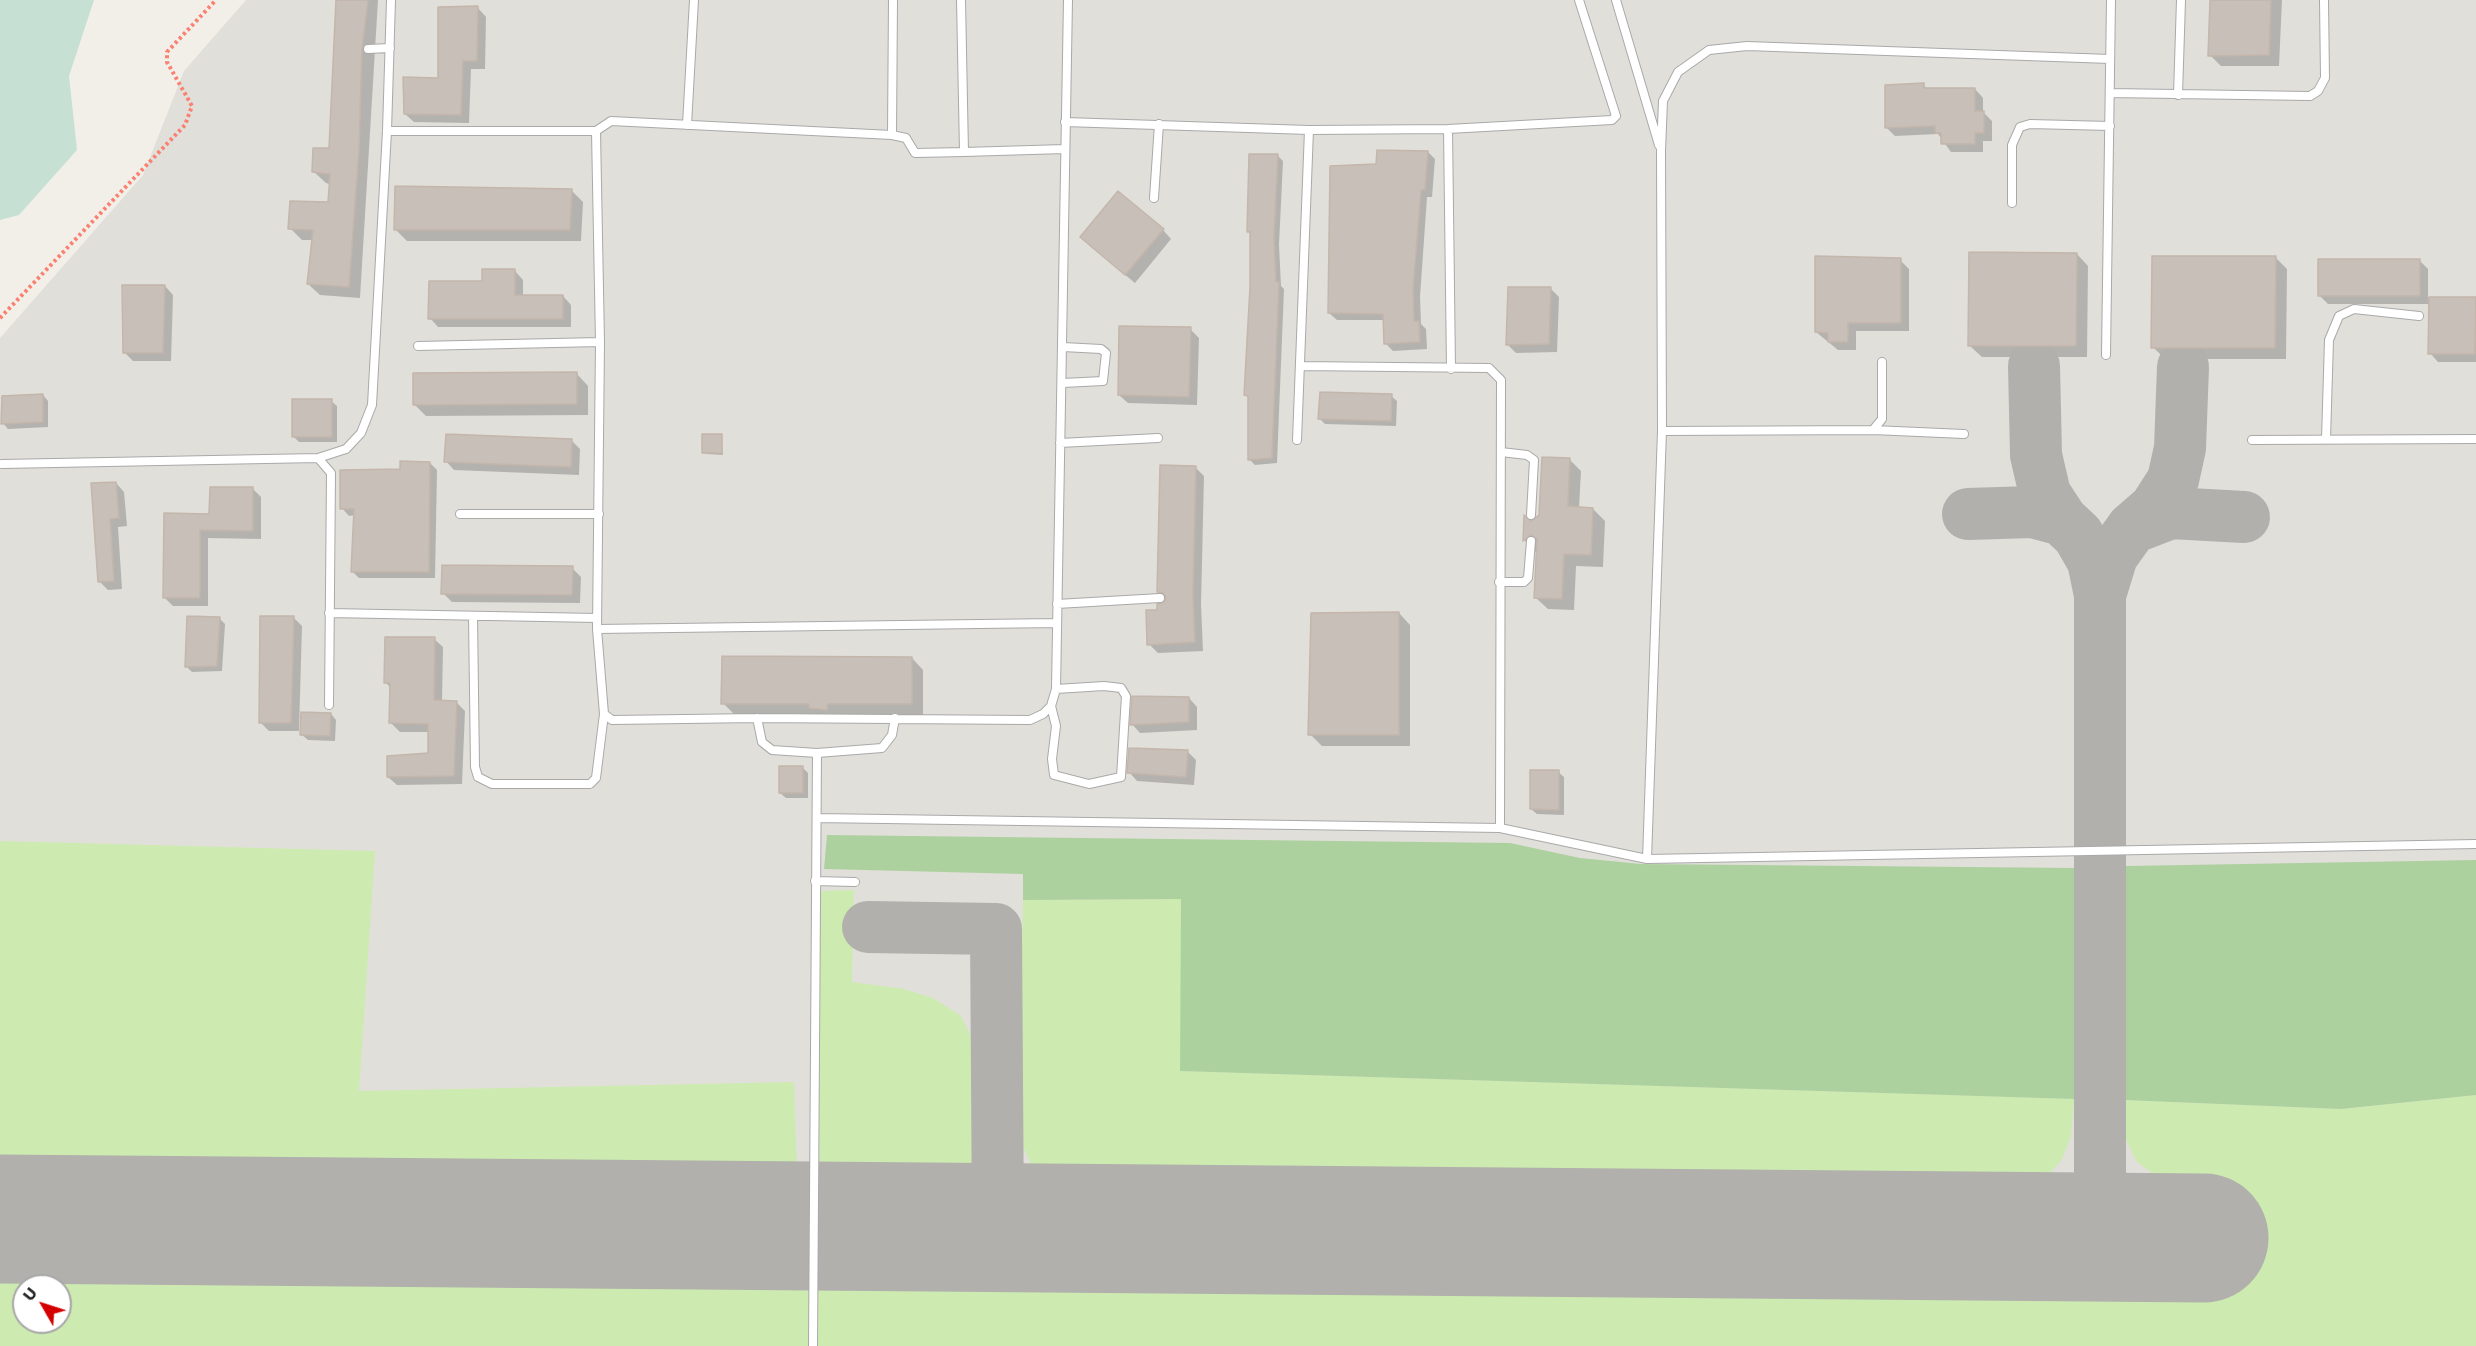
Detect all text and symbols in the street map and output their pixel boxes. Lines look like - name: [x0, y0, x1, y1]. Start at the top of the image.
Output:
- north arrow: [12, 1274, 72, 1334]
- text: U: [18, 1283, 40, 1304]

